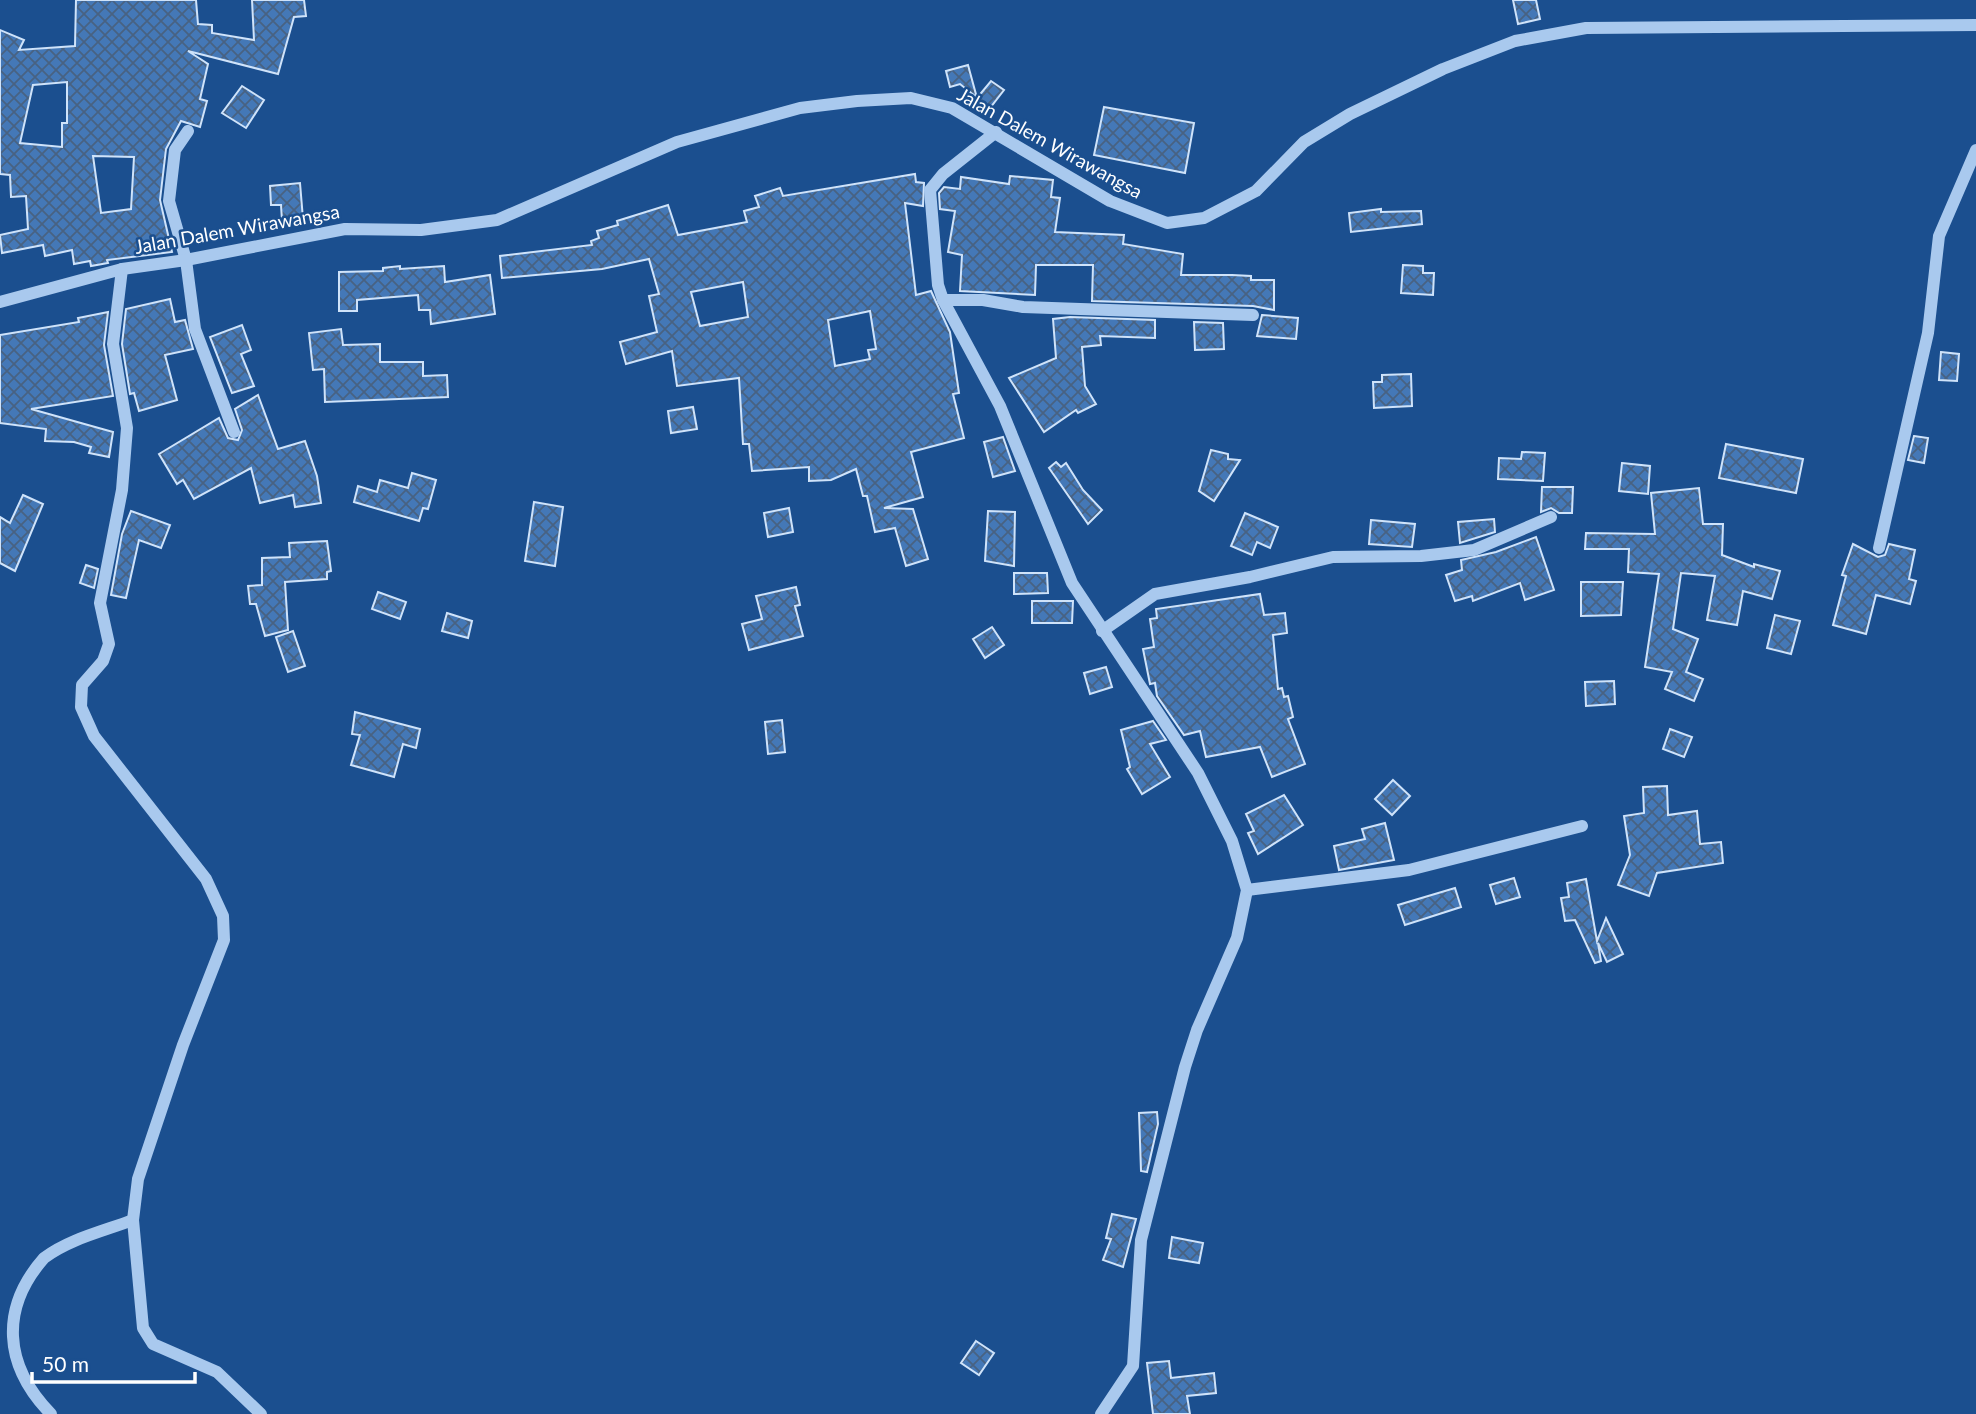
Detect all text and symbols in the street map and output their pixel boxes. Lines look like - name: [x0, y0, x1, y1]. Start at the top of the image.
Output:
- street label: Jalan Dalem Wirawangsa: [954, 82, 1147, 203]
- street label: Jalan Dalem Wirawangsa: [133, 199, 341, 258]
- scale bar: [32, 1340, 194, 1384]
- text: 50 m: [42, 1351, 89, 1376]

